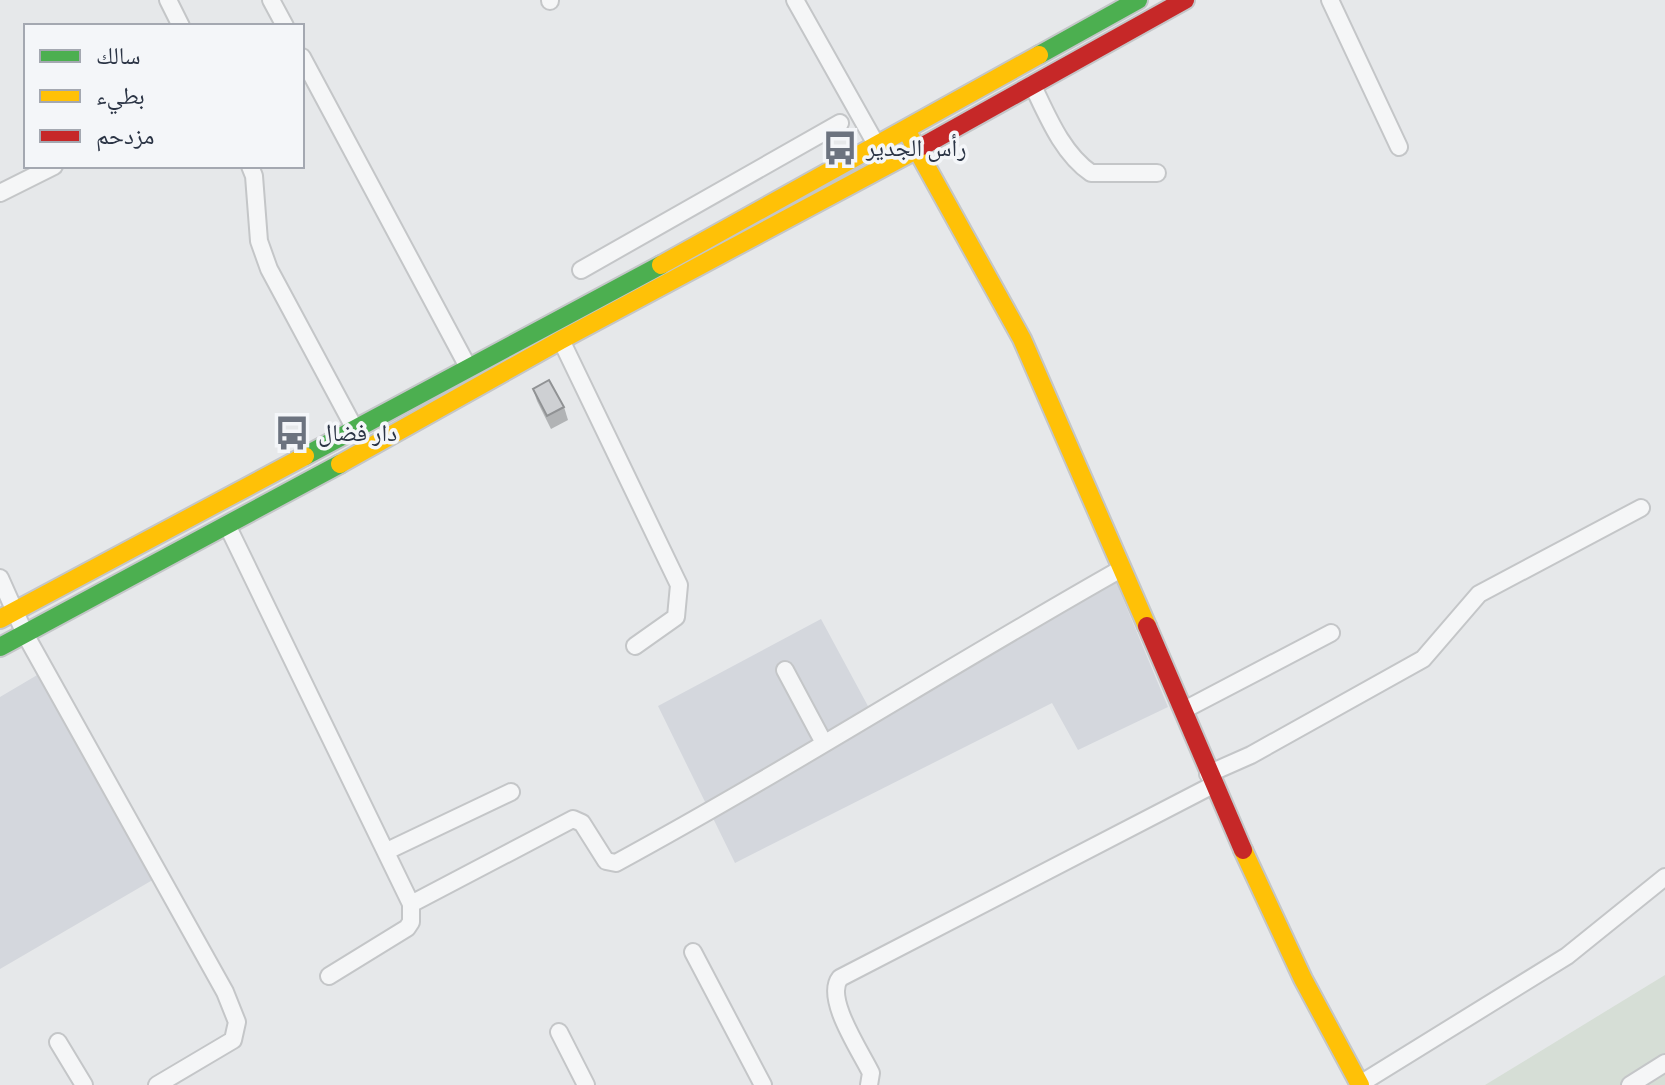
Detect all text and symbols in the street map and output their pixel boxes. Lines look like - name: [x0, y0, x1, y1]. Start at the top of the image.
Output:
- legend: [24, 24, 304, 168]
- text: سالك: [96, 40, 141, 71]
- text: بطيء: [96, 80, 145, 115]
- text: مزدحم: [96, 120, 155, 152]
- bus stop icon: رأس الجدير: [821, 129, 859, 167]
- place label: رأس الجدير: [865, 132, 966, 163]
- bus stop icon: دار فضال: [273, 414, 311, 452]
- place label: دار فضال: [318, 417, 397, 448]

